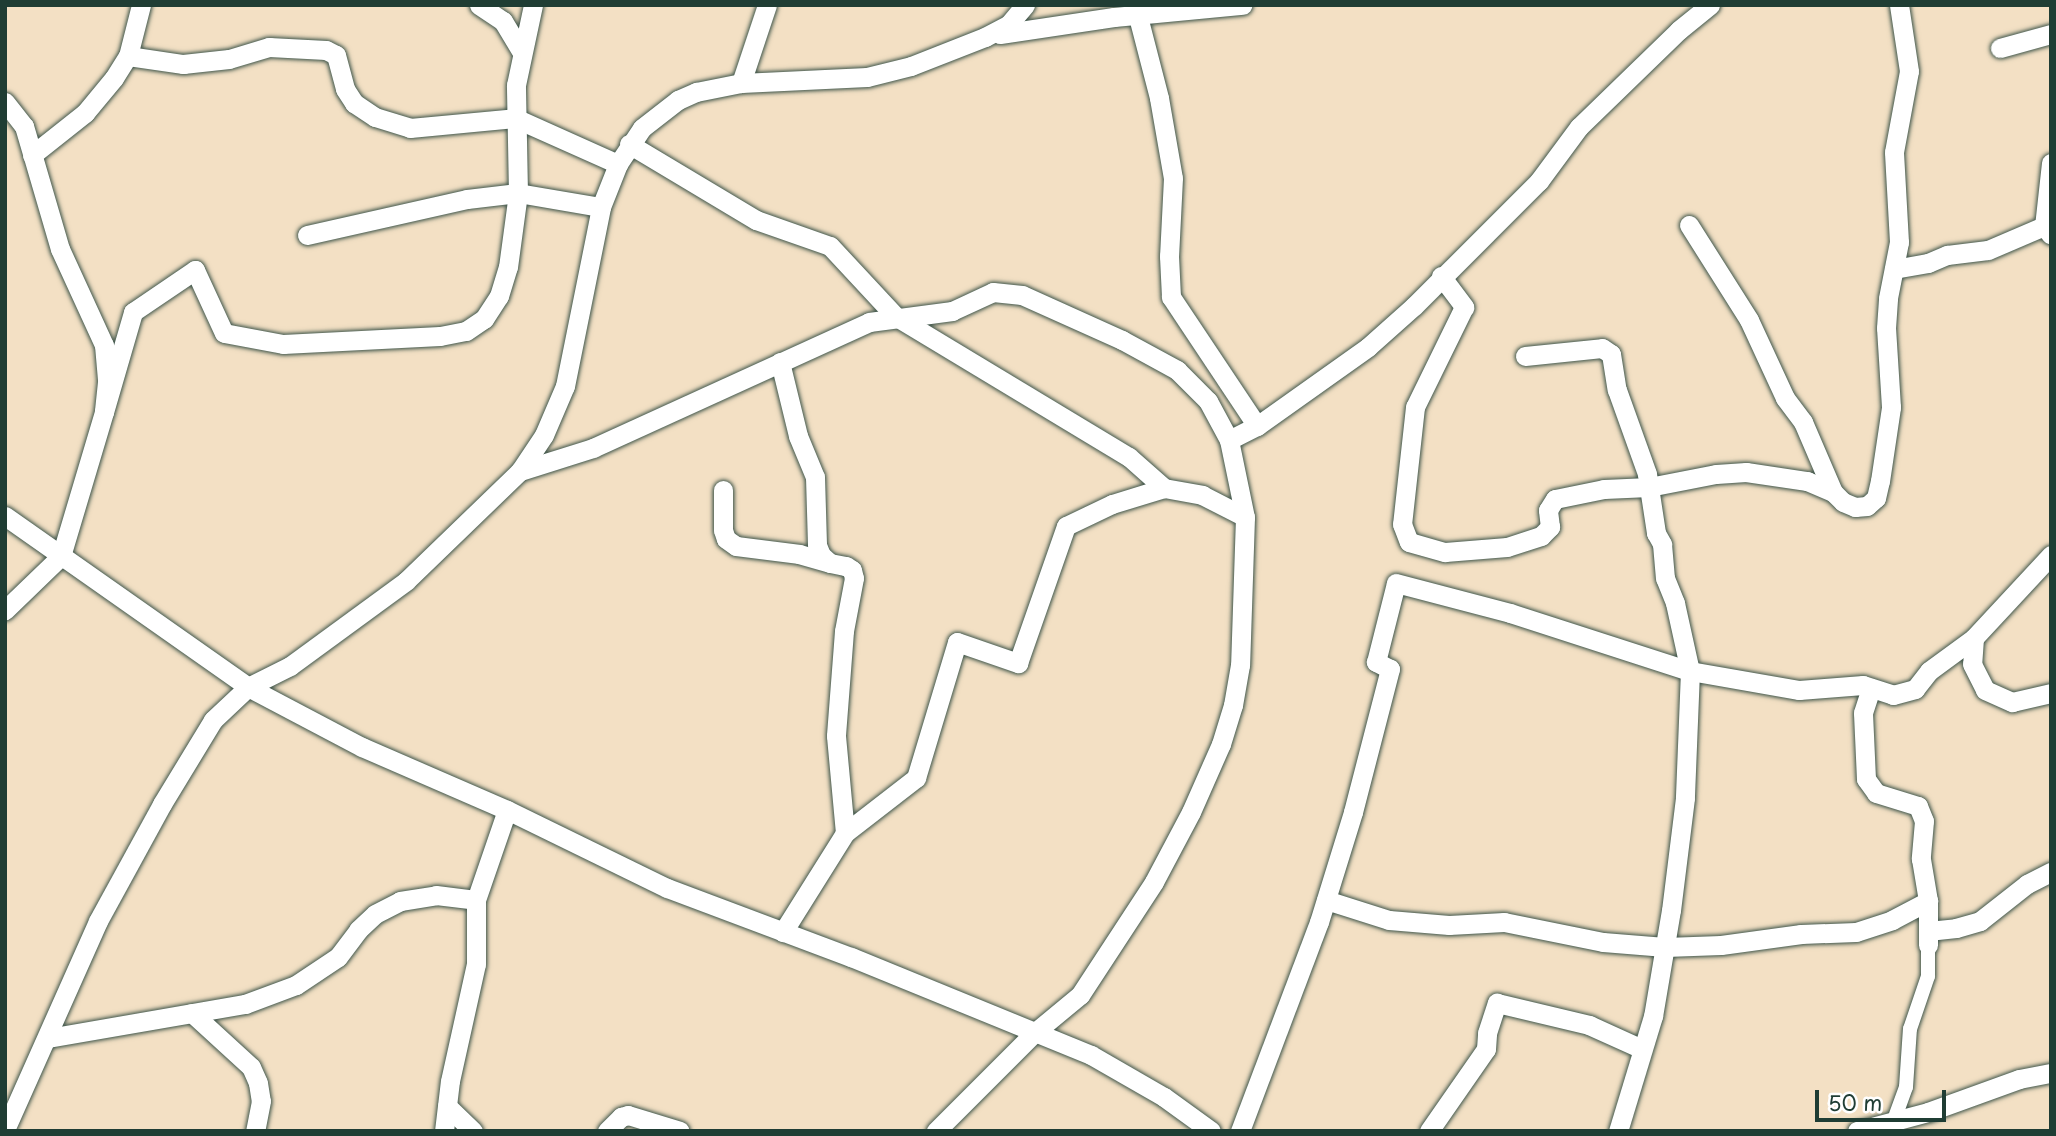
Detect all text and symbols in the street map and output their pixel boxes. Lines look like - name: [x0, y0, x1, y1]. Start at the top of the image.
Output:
- scale bar: [1818, 1076, 1949, 1120]
- text: 50 m: [1828, 1086, 1882, 1118]

